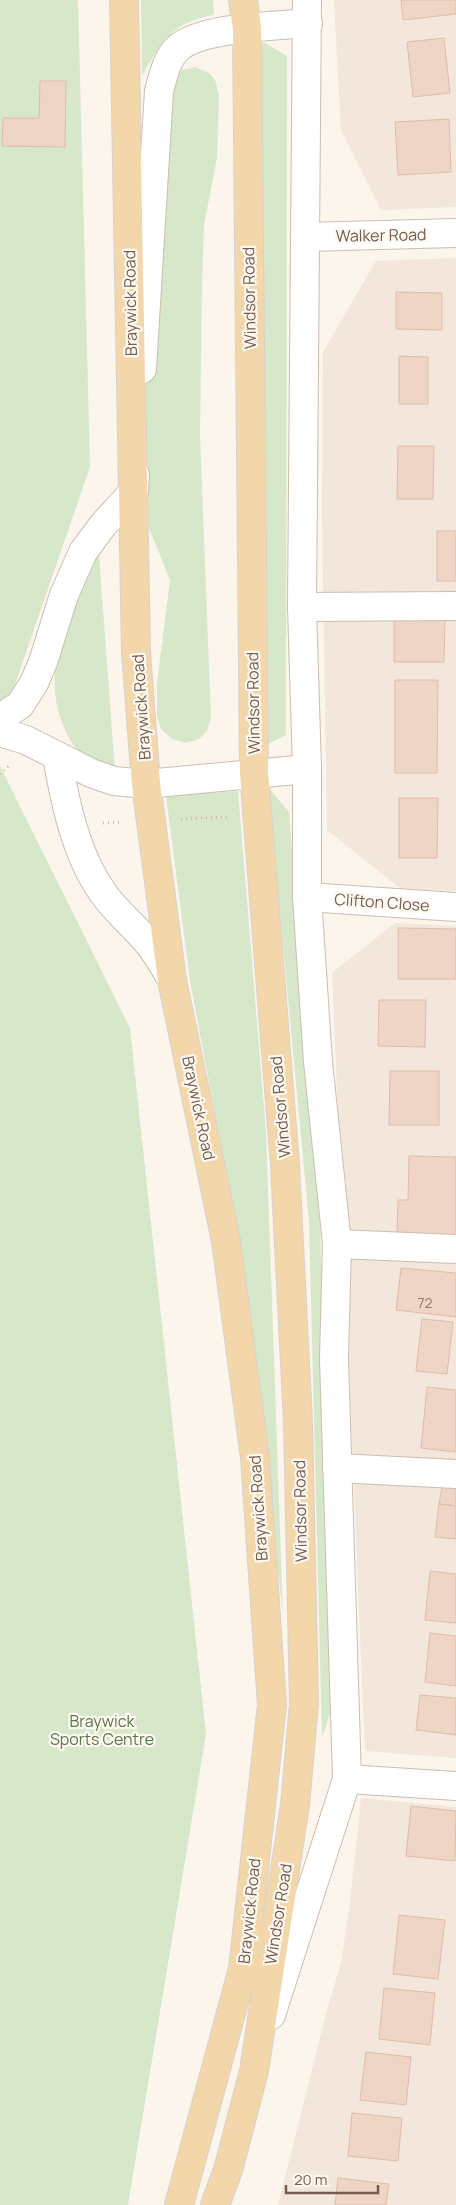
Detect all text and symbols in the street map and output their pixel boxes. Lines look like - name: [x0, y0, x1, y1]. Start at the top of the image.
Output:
- street label: Walker Road: [335, 223, 427, 247]
- street label: Windsor Road: [237, 247, 261, 349]
- street label: Braywick Road: [118, 250, 142, 356]
- street label: Windsor Road: [241, 652, 265, 754]
- street label: Braywick Road: [126, 653, 156, 761]
- street label: Clifton Close: [334, 888, 430, 916]
- street label: Braywick Road: [177, 1054, 221, 1162]
- street label: Windsor Road: [265, 1055, 295, 1159]
- house number: 72: [417, 1293, 433, 1312]
- street label: Braywick Road: [243, 1454, 273, 1562]
- street label: Windsor Road: [288, 1460, 312, 1562]
- park label: Braywick Sports Centre: [50, 1710, 154, 1750]
- street label: Braywick Road: [233, 1857, 265, 1965]
- street label: Windsor Road: [259, 1862, 297, 1966]
- scale bar: [286, 2162, 378, 2194]
- text: 20 m: [294, 2169, 327, 2190]

